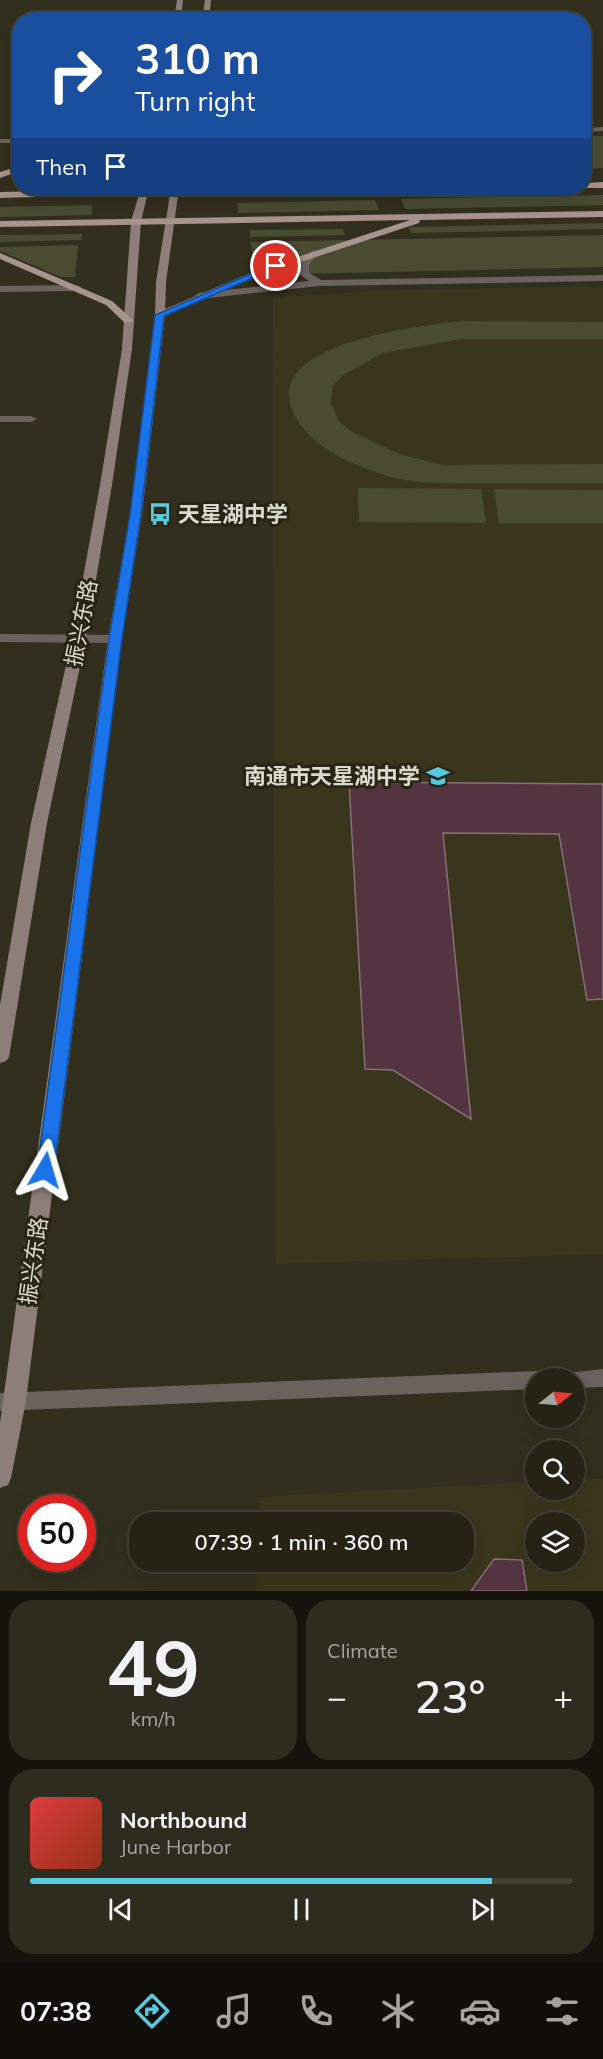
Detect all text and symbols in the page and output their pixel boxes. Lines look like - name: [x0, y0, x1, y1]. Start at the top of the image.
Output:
- text: 310 m: [135, 32, 260, 85]
- icon: right: [36, 36, 114, 114]
- text: Turn right: [135, 84, 255, 118]
- icon: arrive: [99, 150, 132, 183]
- text: Then: [36, 153, 87, 181]
- pin: [250, 240, 301, 291]
- icon: arrive: [259, 249, 292, 282]
- place label: 天星湖中学: [178, 500, 288, 528]
- bus stop icon: 天星湖中学: [147, 501, 173, 527]
- street label: 振兴东路: [59, 577, 103, 669]
- place label: 南通市天星湖中学: [244, 762, 420, 790]
- school or university icon: 南通市天星湖中学: [425, 763, 451, 789]
- position arrow: [13, 1138, 77, 1202]
- street label: 振兴东路: [13, 1215, 53, 1307]
- north arrow: [525, 1368, 585, 1428]
- map controls: [525, 1368, 585, 1572]
- button: search: [525, 1440, 585, 1500]
- speed limit sign: 50: [18, 1494, 96, 1572]
- button: layers: [525, 1512, 585, 1572]
- text: 07:39 · 1 min · 360 m: [194, 1528, 409, 1556]
- text: 49: [106, 1618, 200, 1716]
- text: Climate: [327, 1638, 398, 1663]
- text: 23°: [415, 1668, 485, 1724]
- text: −: [327, 1676, 347, 1717]
- text: +: [553, 1676, 573, 1717]
- text: km/h: [130, 1706, 176, 1731]
- text: Northbound: [120, 1806, 247, 1834]
- text: June Harbor: [120, 1834, 231, 1859]
- icon: previous: [104, 1893, 137, 1926]
- icon: pause: [285, 1893, 318, 1926]
- icon: next: [466, 1893, 499, 1926]
- icon: directions: [131, 1990, 173, 2032]
- icon: music: [213, 1990, 255, 2032]
- icon: phone: [295, 1990, 337, 2032]
- icon: climate: [377, 1990, 419, 2032]
- icon: car: [459, 1990, 501, 2032]
- icon: filters: [541, 1990, 583, 2032]
- text: 07:38: [20, 1994, 91, 2028]

